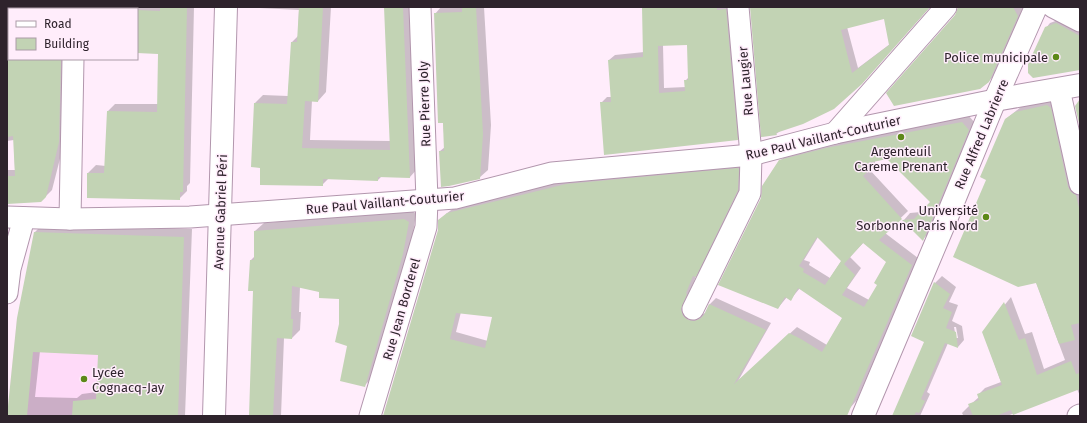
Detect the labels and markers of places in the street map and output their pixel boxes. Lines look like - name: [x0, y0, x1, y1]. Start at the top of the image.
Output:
- place label: Police municipale: [944, 50, 1048, 65]
- marker: Police municipale: [1051, 52, 1061, 62]
- marker: Argenteuil Careme Prenant: [896, 132, 906, 142]
- place label: Argenteuil Careme Prenant: [854, 144, 948, 174]
- place label: Université Sorbonne Paris Nord: [856, 203, 978, 233]
- marker: Université Sorbonne Paris Nord: [981, 212, 991, 222]
- place label: Lycée Cognacq-Jay: [92, 365, 165, 395]
- marker: Lycée Cognacq-Jay: [79, 374, 89, 384]

